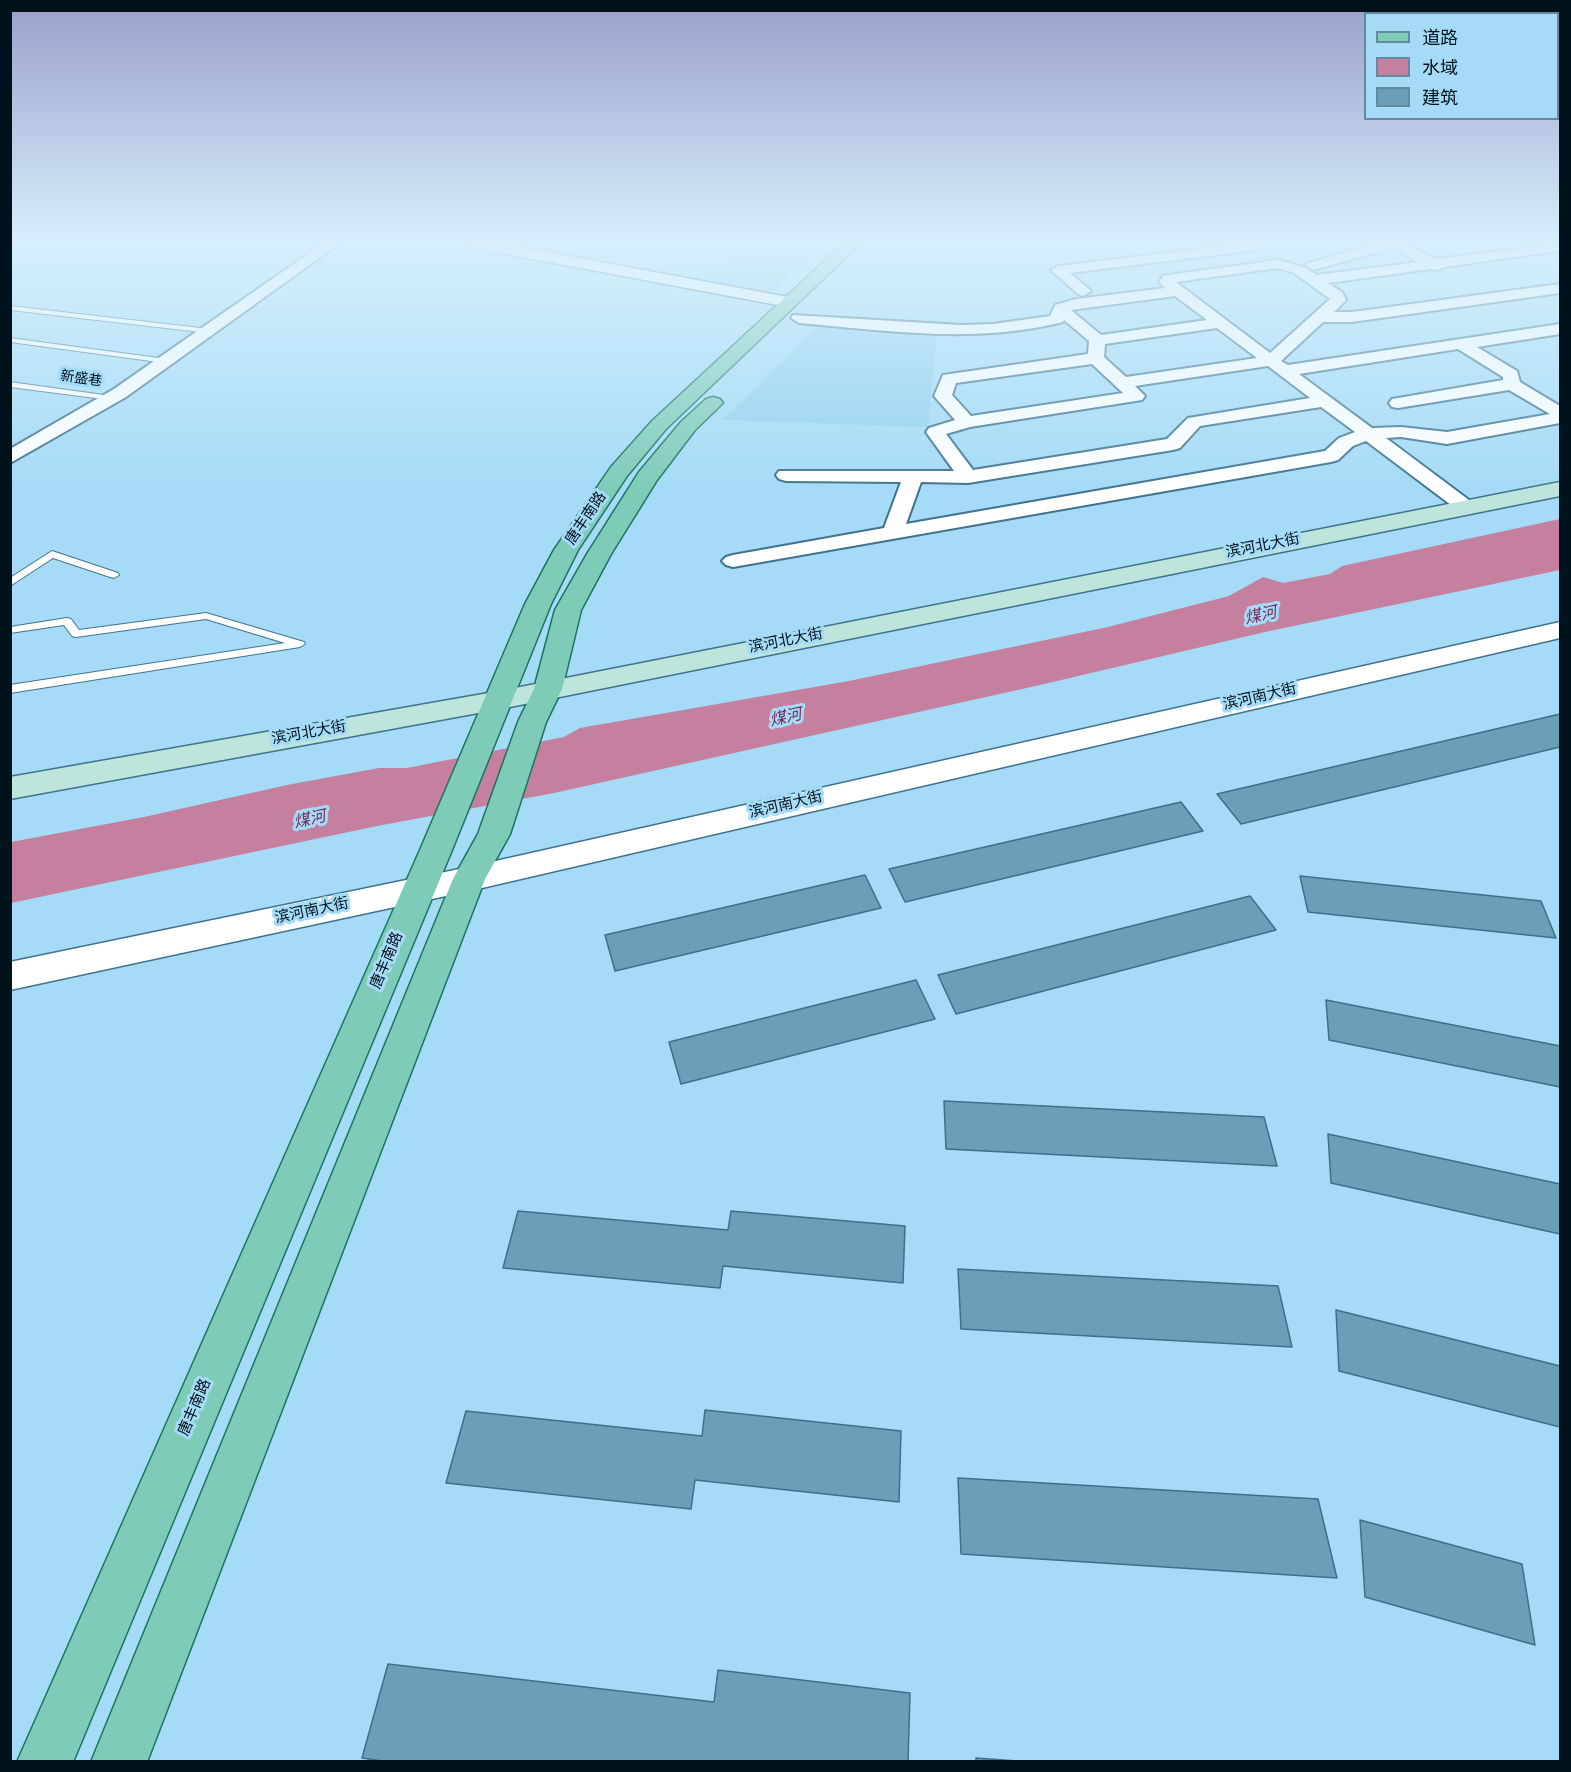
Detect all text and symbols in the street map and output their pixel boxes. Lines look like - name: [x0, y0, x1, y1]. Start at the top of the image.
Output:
- legend: [1364, 12, 1559, 120]
- text: 道路: [1422, 28, 1458, 51]
- text: 水域: [1422, 58, 1458, 81]
- text: 建筑: [1422, 88, 1458, 111]
- street label: 新盛巷: [59, 369, 103, 391]
- street label: 唐丰南路: [563, 489, 611, 549]
- street label: 滨河北大街: [1224, 531, 1302, 563]
- water label: 煤河: [1243, 604, 1279, 630]
- street label: 滨河北大街: [747, 626, 825, 658]
- street label: 滨河南大街: [1221, 681, 1299, 715]
- water label: 煤河: [768, 706, 804, 732]
- street label: 滨河北大街: [271, 719, 347, 749]
- street label: 滨河南大街: [747, 789, 825, 823]
- water label: 煤河: [292, 808, 328, 834]
- street label: 滨河南大街: [273, 895, 351, 929]
- street label: 唐丰南路: [368, 930, 408, 992]
- street label: 唐丰南路: [176, 1377, 216, 1439]

